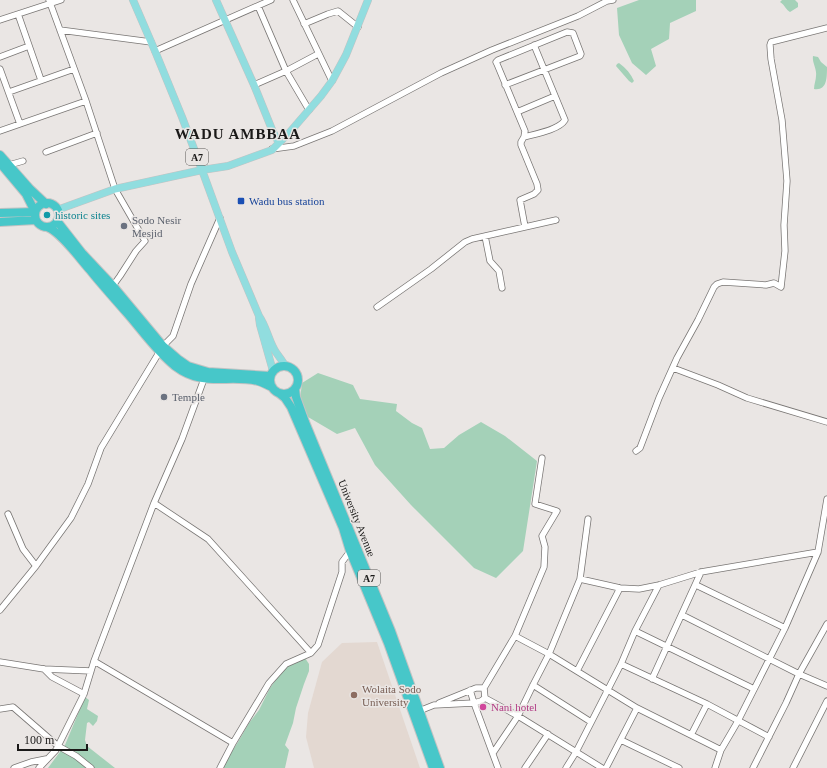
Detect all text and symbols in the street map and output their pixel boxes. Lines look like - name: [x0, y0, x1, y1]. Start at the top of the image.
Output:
- district label: WADU AMBBAA: [175, 126, 301, 142]
- road number: A7: [186, 149, 208, 165]
- place label: Wadu bus station: [249, 195, 325, 207]
- marker: Wadu bus station: [236, 196, 246, 206]
- place label: historic sites: [55, 209, 110, 221]
- marker: historic sites: [42, 210, 52, 220]
- place label: Sodo Nesir Mesjid: [132, 214, 182, 239]
- marker: Sodo Nesir Mesjid: [119, 221, 129, 231]
- place label: Temple: [172, 391, 205, 403]
- marker: Temple: [159, 392, 169, 402]
- street label: University Avenue: [336, 478, 378, 558]
- road number: A7: [358, 570, 380, 586]
- place label: Wolaita Sodo University: [362, 683, 422, 708]
- marker: Wolaita Sodo University: [349, 690, 359, 700]
- place label: Nani hotel: [491, 701, 537, 713]
- marker: Nani hotel: [478, 702, 488, 712]
- scale bar: [18, 726, 87, 752]
- text: 100 m: [24, 733, 55, 747]

